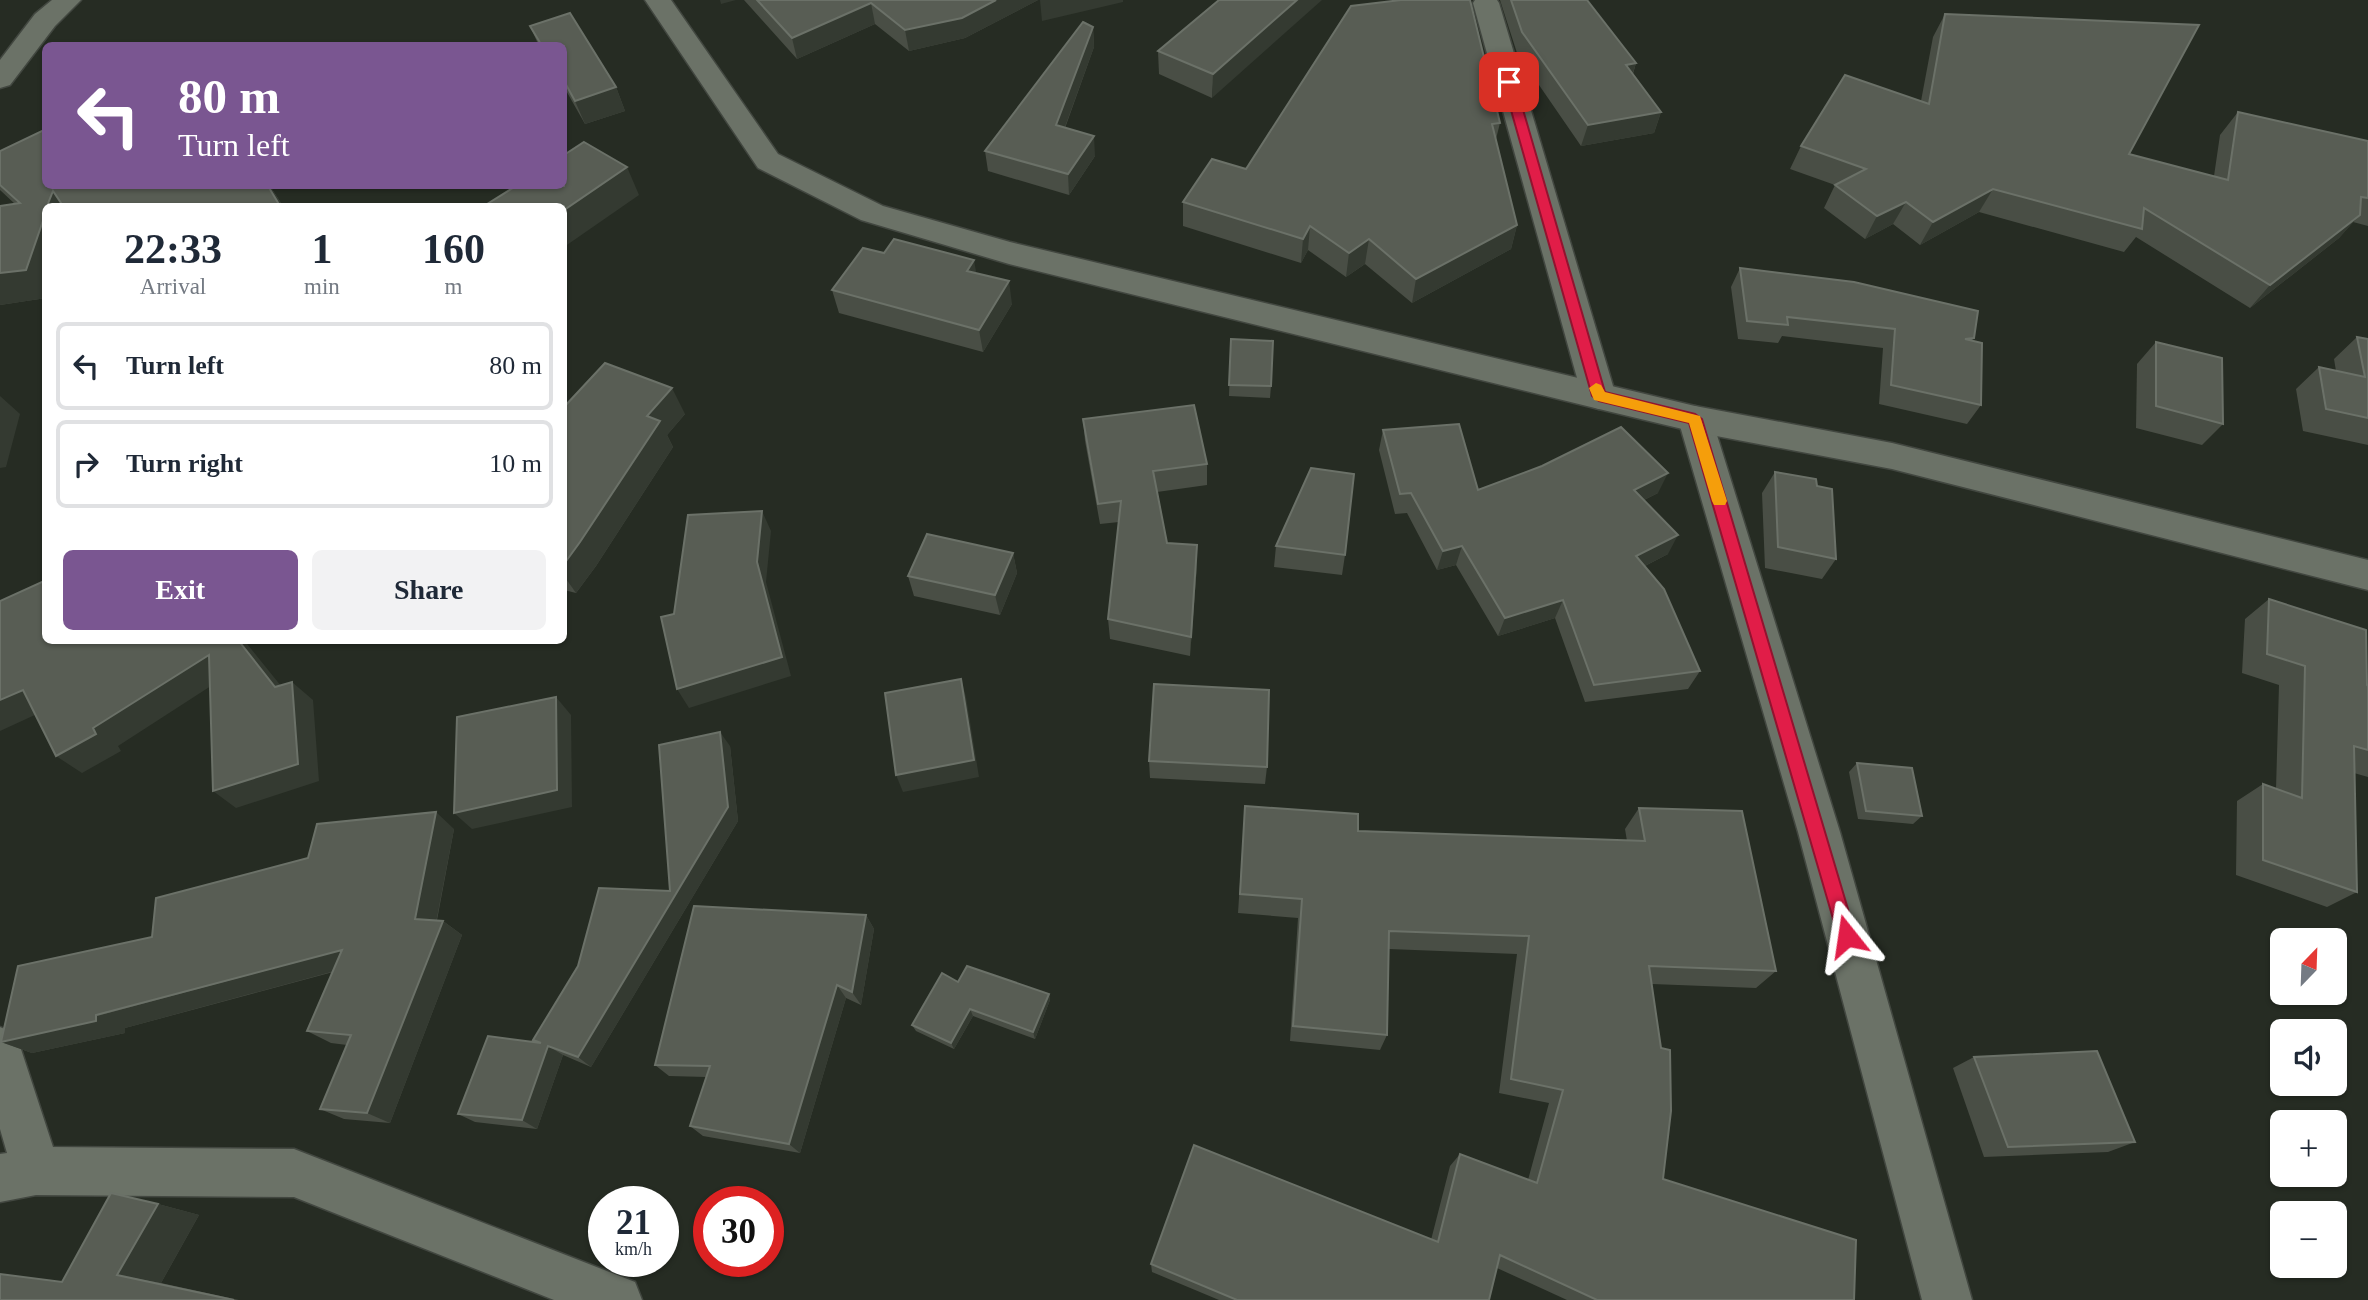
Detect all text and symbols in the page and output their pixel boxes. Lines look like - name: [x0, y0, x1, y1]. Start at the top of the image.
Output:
- pin: [1479, 52, 1539, 112]
- icon: arrive: [1490, 63, 1528, 101]
- text: 80 m: [178, 69, 280, 124]
- icon: left: [63, 70, 154, 161]
- text: Turn left: [178, 127, 290, 163]
- text: 22:33: [124, 226, 222, 272]
- text: 1: [311, 226, 332, 272]
- text: 160: [422, 226, 485, 272]
- text: Arrival: [140, 274, 206, 299]
- text: min: [304, 274, 340, 299]
- text: m: [444, 274, 462, 299]
- icon: left: [67, 347, 105, 385]
- text: Turn left: [126, 351, 224, 380]
- text: 80 m: [489, 351, 542, 380]
- icon: right: [67, 445, 105, 483]
- text: Turn right: [126, 449, 243, 478]
- text: 10 m: [489, 449, 542, 478]
- button: Exit: [63, 550, 298, 630]
- button: Share: [312, 550, 546, 630]
- position arrow: [1810, 899, 1884, 973]
- north arrow: [2270, 928, 2347, 1004]
- map controls: [2270, 928, 2347, 1278]
- button: sound: [2270, 1019, 2347, 1096]
- button: +: [2270, 1110, 2347, 1187]
- speed limit sign: 30: [693, 1186, 784, 1277]
- button: −: [2270, 1201, 2347, 1278]
- text: 21: [616, 1203, 651, 1242]
- text: km/h: [615, 1239, 652, 1259]

